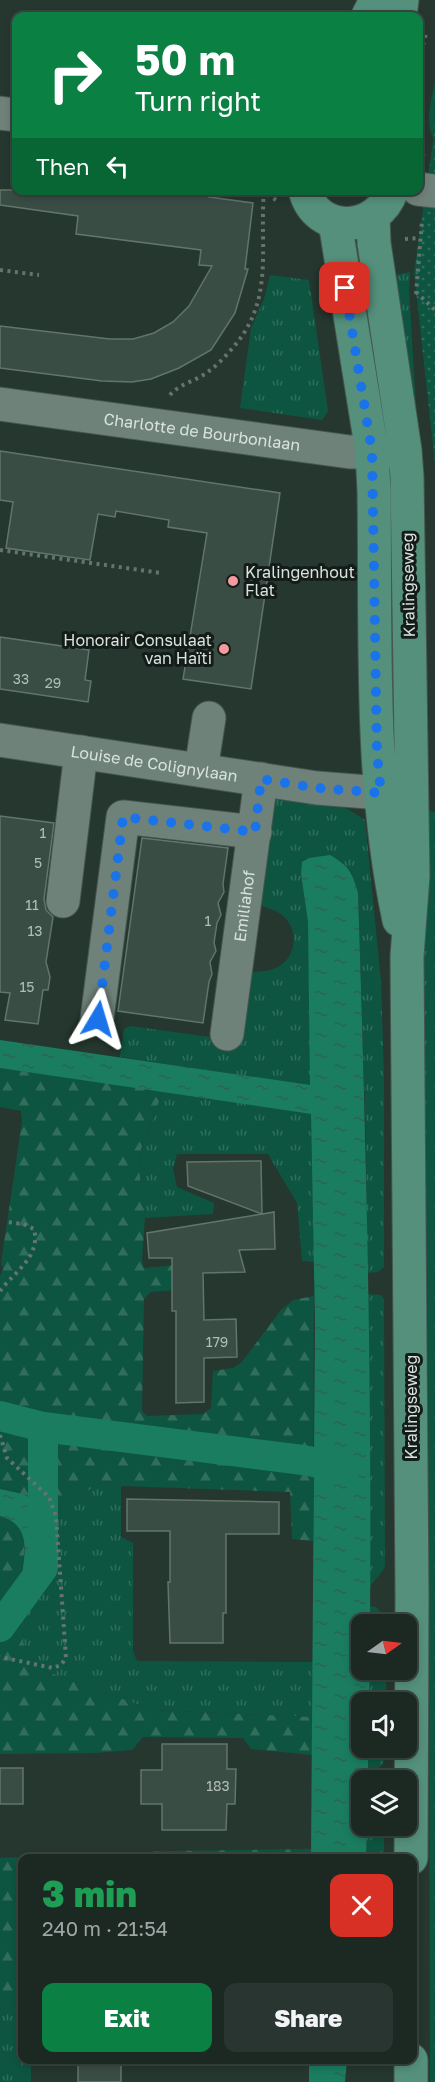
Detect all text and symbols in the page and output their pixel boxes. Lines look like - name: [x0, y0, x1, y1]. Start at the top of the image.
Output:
- text: 50 m: [135, 34, 235, 84]
- icon: right: [36, 36, 114, 114]
- text: Turn right: [135, 85, 261, 117]
- icon: left: [101, 150, 134, 183]
- text: Then: [36, 153, 89, 180]
- pin: [319, 262, 370, 313]
- icon: arrive: [328, 271, 361, 304]
- street label: Charlotte de Bourbonlaan: [102, 408, 302, 455]
- street label: Kralingseweg: [397, 532, 419, 638]
- place label: Kralingenhout Flat: [245, 562, 355, 600]
- marker: Kralingenhout Flat: [226, 574, 240, 588]
- place label: Honorair Consulaat van Haïti: [63, 630, 212, 668]
- marker: Honorair Consulaat van Haïti: [217, 642, 231, 656]
- house number: 33: [13, 670, 29, 687]
- house number: 29: [45, 674, 61, 691]
- street label: Louise de Colignylaan: [69, 741, 239, 786]
- house number: 1: [40, 824, 47, 841]
- house number: 5: [34, 854, 42, 871]
- street label: Emiliahof: [229, 869, 259, 943]
- house number: 11: [25, 896, 39, 913]
- house number: 1: [205, 912, 212, 929]
- house number: 13: [28, 922, 42, 939]
- house number: 15: [20, 978, 34, 995]
- position arrow: [66, 987, 130, 1051]
- house number: 179: [206, 1333, 228, 1350]
- street label: Kralingseweg: [401, 1355, 421, 1459]
- north arrow: [351, 1614, 417, 1680]
- map controls: [351, 1614, 417, 1836]
- button: sound: [351, 1692, 417, 1758]
- button: layers: [351, 1770, 417, 1836]
- house number: 183: [206, 1777, 230, 1794]
- text: 3 min: [42, 1872, 137, 1915]
- button: close: [330, 1874, 393, 1937]
- text: 240 m · 21:54: [42, 1916, 168, 1940]
- button: Exit: [42, 1983, 212, 2052]
- button: Share: [224, 1983, 393, 2052]

